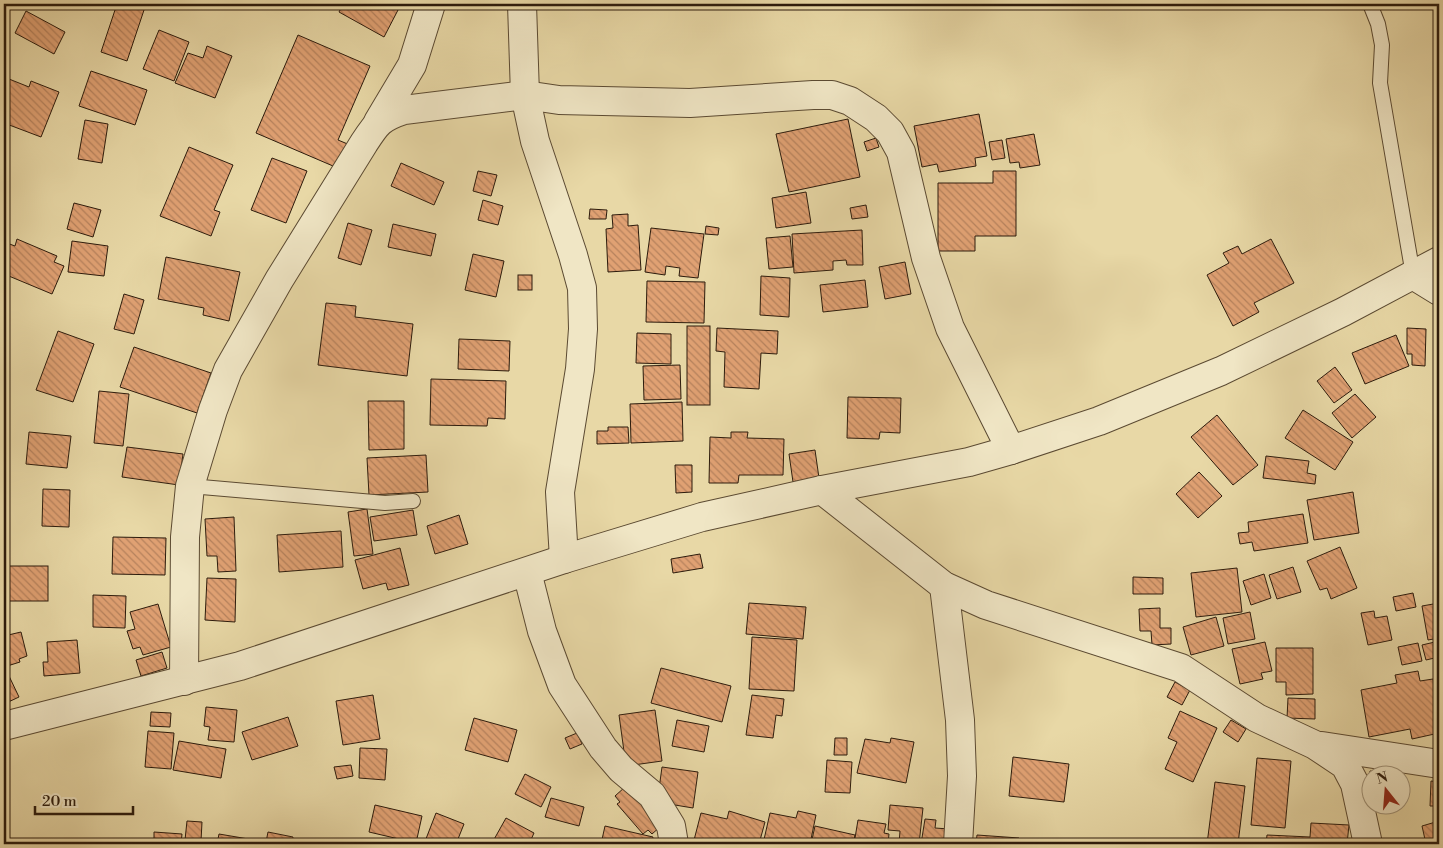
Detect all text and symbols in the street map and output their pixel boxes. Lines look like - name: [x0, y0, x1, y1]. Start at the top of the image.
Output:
- north arrow: [1360, 766, 1410, 816]
- text: N: [1375, 768, 1390, 789]
- scale bar: [35, 783, 132, 815]
- text: 20 m: [42, 792, 77, 811]

